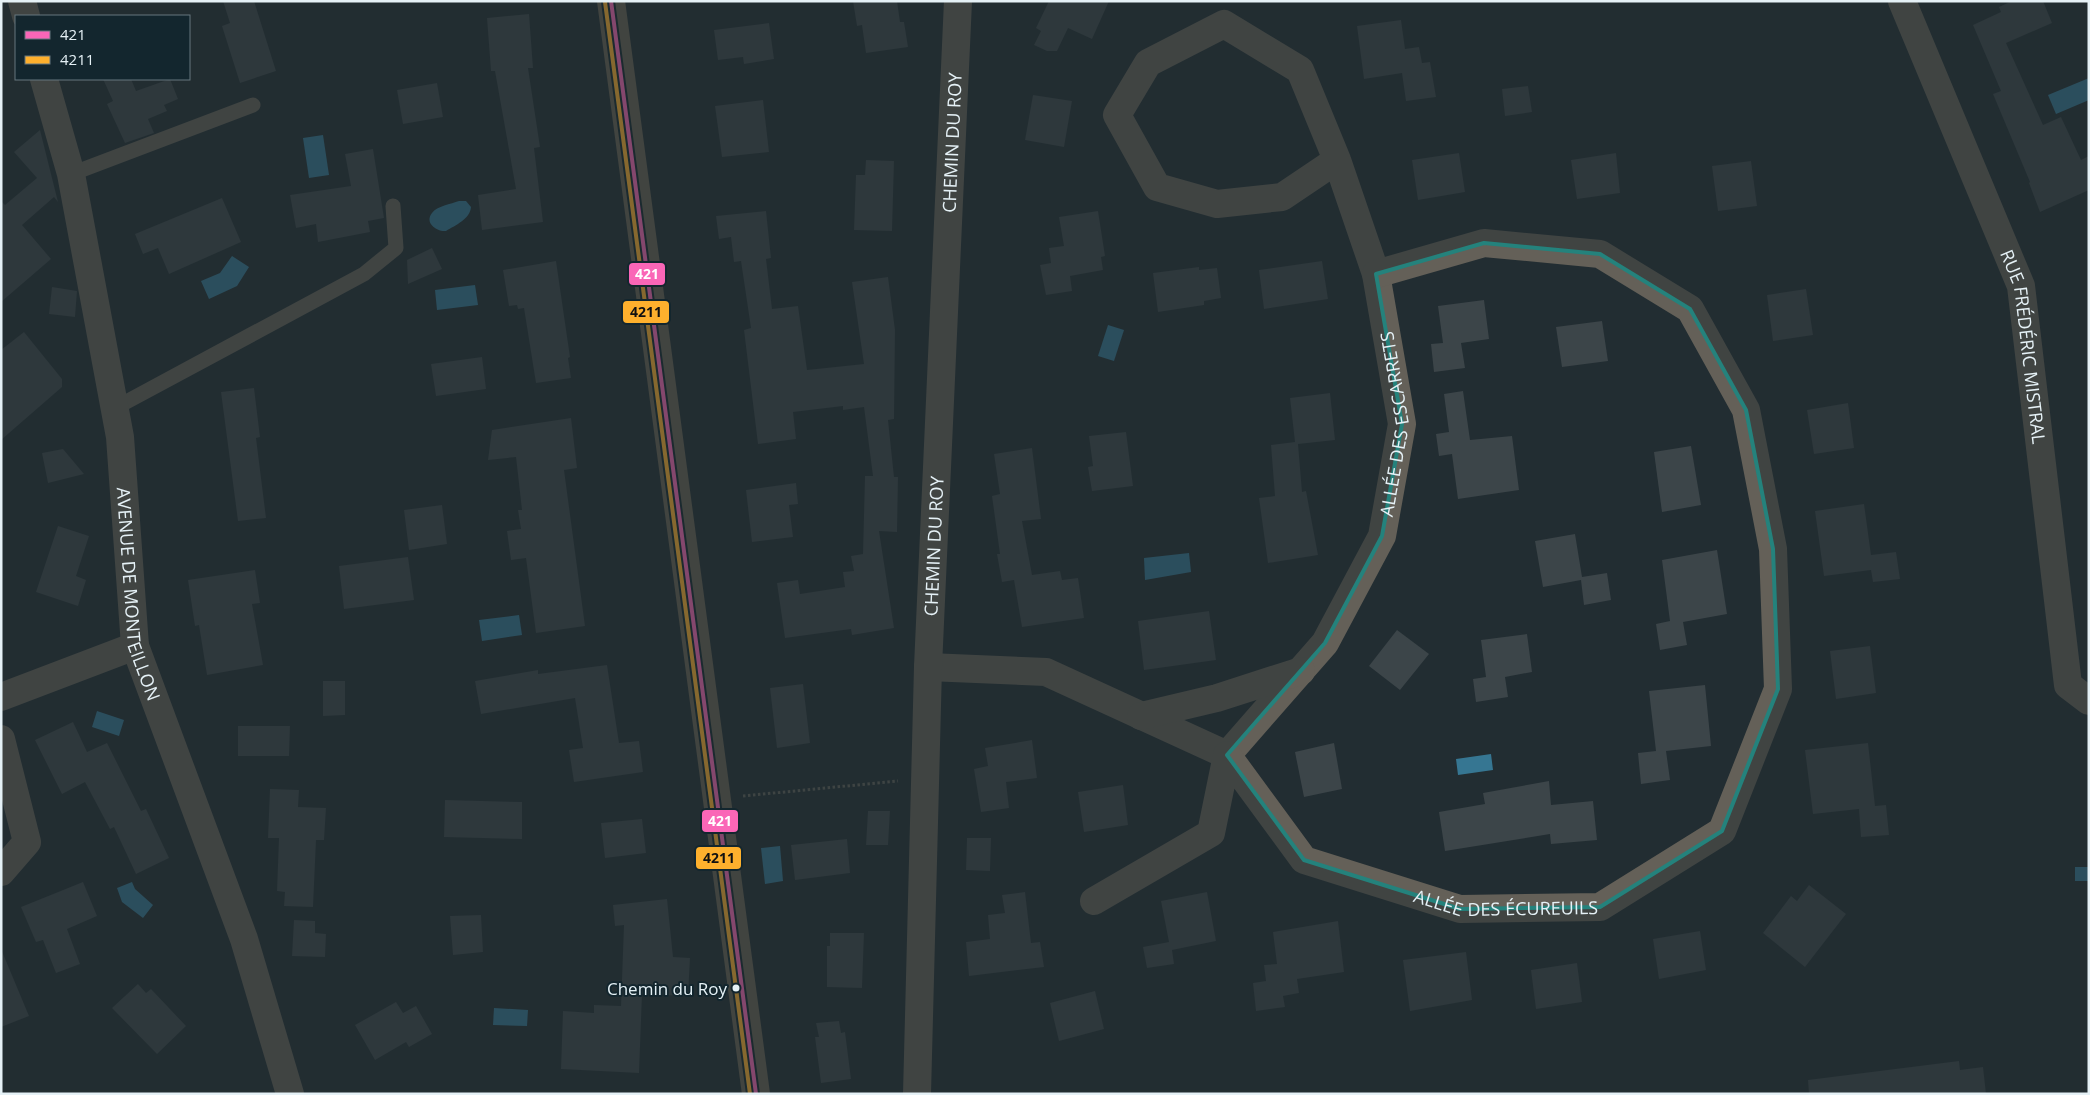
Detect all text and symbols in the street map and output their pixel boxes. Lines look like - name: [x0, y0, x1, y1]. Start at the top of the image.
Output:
- legend: [15, 15, 190, 80]
- text: 421: [60, 24, 86, 44]
- text: 4211: [60, 49, 94, 69]
- street label: CHEMIN DU ROY: [936, 71, 967, 213]
- street label: RUE FRÉDÉRIC MISTRAL: [1995, 246, 2052, 445]
- line badge: 421: [628, 262, 666, 286]
- text: 421: [635, 264, 659, 283]
- line badge: 4211: [622, 300, 670, 324]
- text: 4211: [630, 302, 662, 321]
- street label: ALLÉE DES ESCARRETS: [1374, 330, 1414, 518]
- street label: CHEMIN DU ROY: [918, 475, 949, 617]
- street label: AVENUE DE MONTEILLON: [112, 487, 166, 704]
- line badge: 421: [701, 809, 739, 833]
- text: 421: [708, 811, 732, 830]
- line badge: 4211: [695, 846, 742, 870]
- text: 4211: [703, 848, 735, 867]
- street label: ALLÉE DES ÉCUREUILS: [1411, 883, 1598, 921]
- place label: Chemin du Roy: [607, 977, 727, 1000]
- marker: Chemin du Roy: [731, 983, 741, 993]

